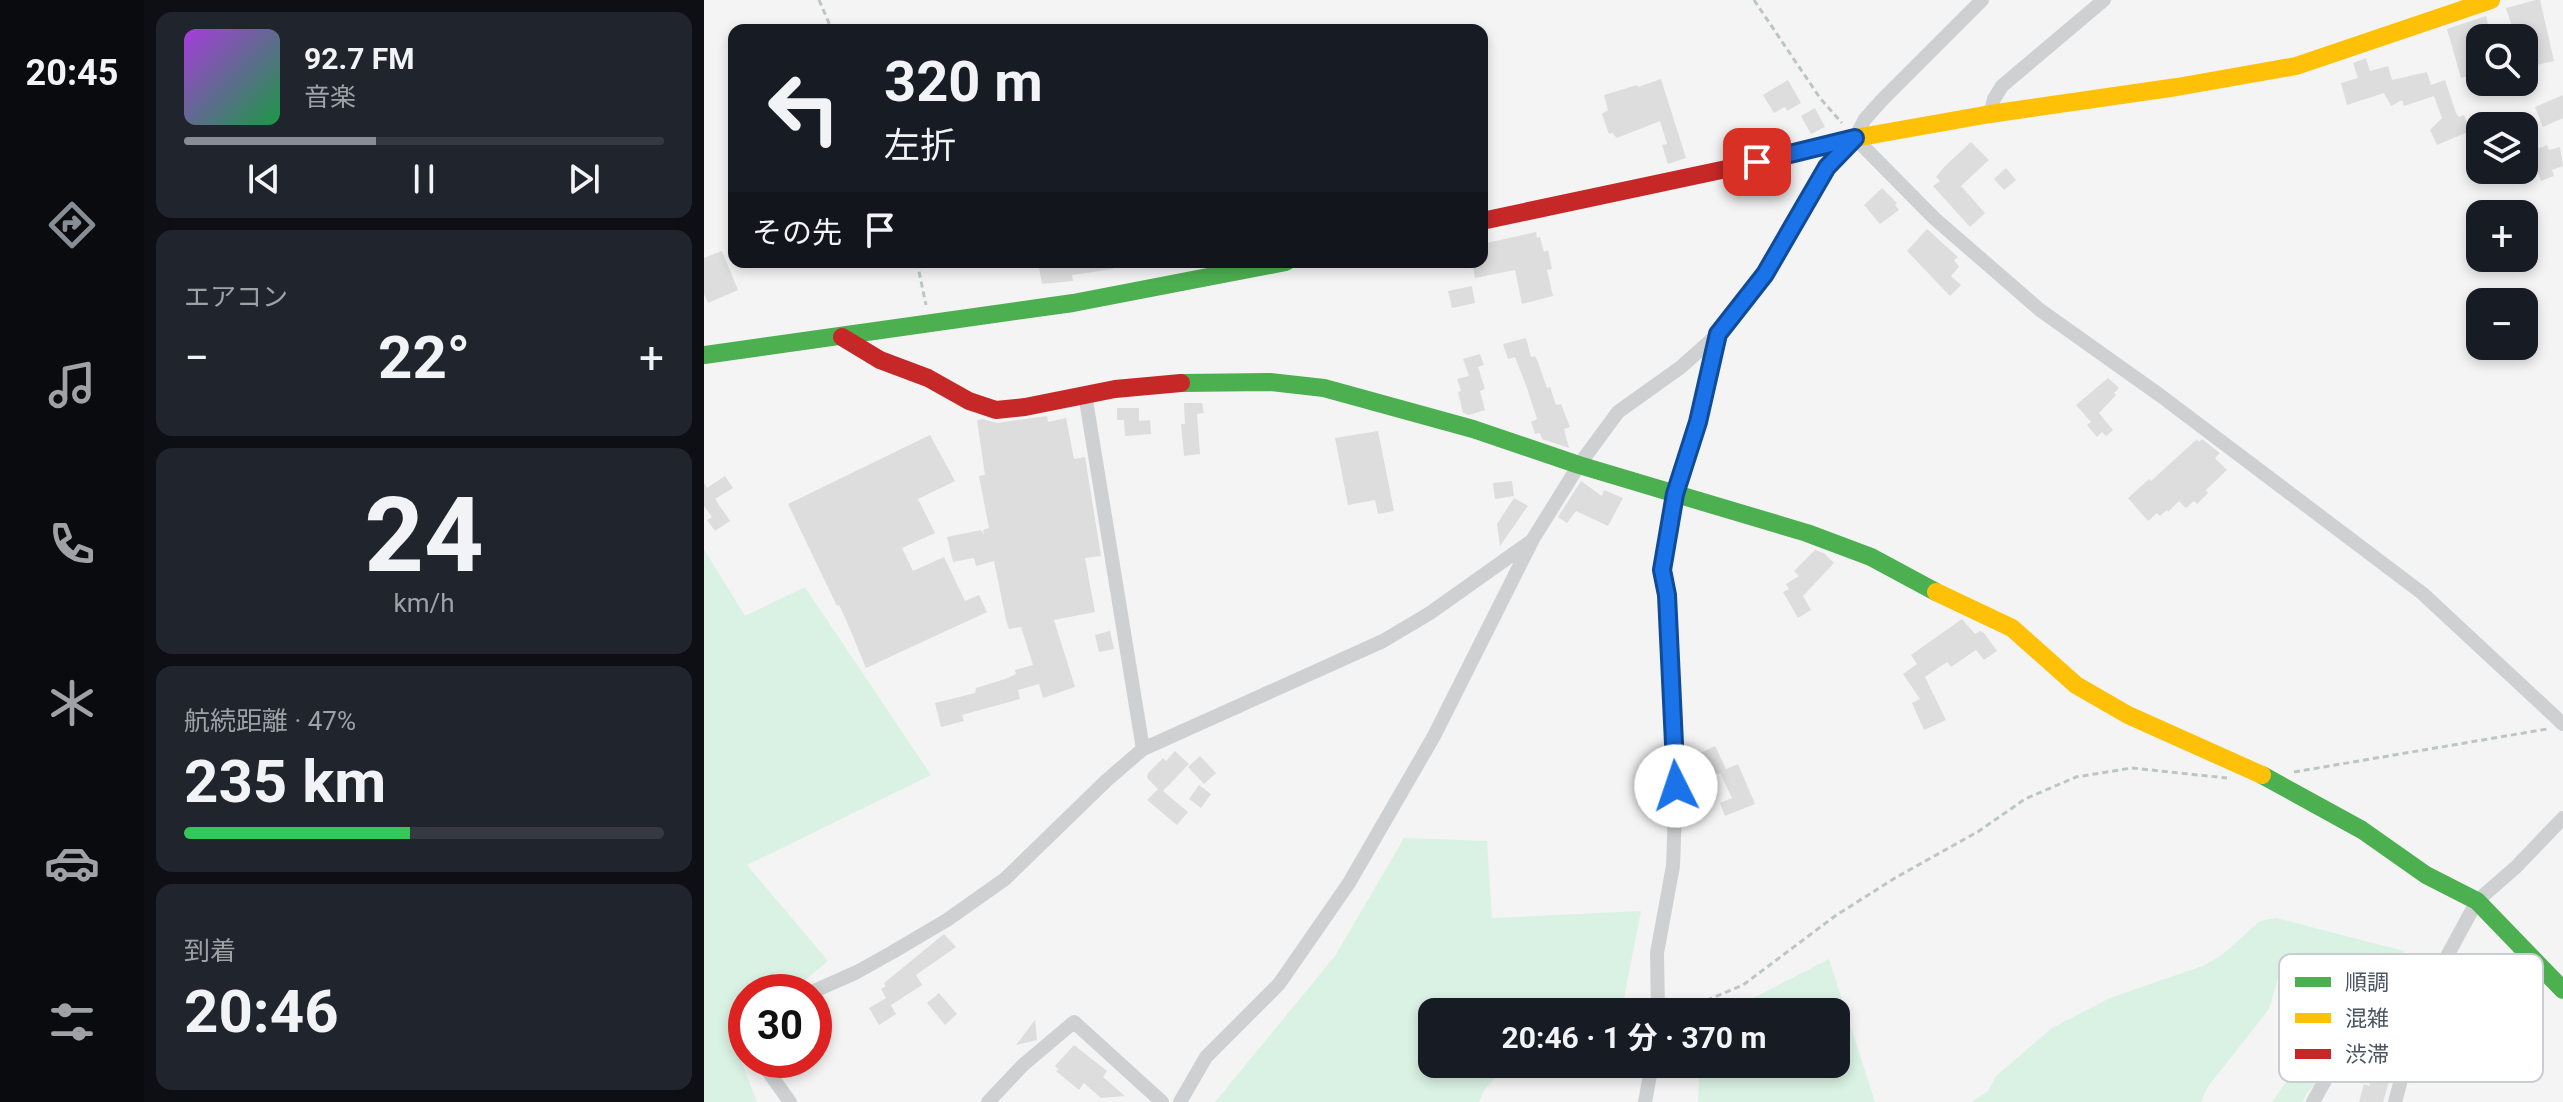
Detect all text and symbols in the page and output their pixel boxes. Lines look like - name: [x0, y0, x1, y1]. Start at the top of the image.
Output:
- map controls: [2466, 24, 2538, 360]
- button: search: [2466, 24, 2538, 96]
- text: 92.7 FM: [304, 41, 415, 76]
- text: 320 m: [884, 49, 1043, 115]
- text: 20:45: [26, 52, 118, 94]
- icon: left: [752, 56, 856, 160]
- text: 音楽: [304, 82, 356, 112]
- button: layers: [2466, 112, 2538, 184]
- text: 左折: [884, 125, 956, 167]
- pin: [1723, 128, 1791, 196]
- icon: arrive: [1735, 140, 1779, 184]
- icon: previous: [242, 157, 286, 201]
- icon: pause: [402, 157, 446, 201]
- icon: next: [562, 157, 606, 201]
- icon: directions: [44, 197, 100, 253]
- button: +: [2466, 200, 2538, 272]
- icon: arrive: [858, 208, 902, 252]
- text: その先: [752, 215, 842, 250]
- text: エアコン: [184, 282, 288, 312]
- button: −: [2466, 288, 2538, 360]
- text: 22°: [378, 322, 470, 393]
- text: −: [184, 332, 209, 384]
- text: +: [639, 332, 664, 384]
- icon: music: [44, 357, 100, 413]
- text: 24: [364, 475, 484, 596]
- icon: phone: [44, 516, 100, 572]
- text: km/h: [393, 588, 455, 618]
- icon: climate: [44, 675, 100, 731]
- text: 航続距離 · 47%: [184, 706, 356, 736]
- position arrow: [1634, 744, 1718, 828]
- text: 235 km: [184, 746, 386, 817]
- icon: car: [44, 835, 100, 891]
- text: 到着: [184, 936, 236, 966]
- legend: [2279, 954, 2543, 1082]
- text: 順調: [2345, 970, 2389, 995]
- speed limit sign: 30: [728, 974, 832, 1078]
- text: 20:46: [184, 976, 339, 1047]
- icon: filters: [44, 994, 100, 1050]
- text: 混雑: [2345, 1006, 2389, 1031]
- text: 20:46 · 1 分 · 370 m: [1502, 1020, 1766, 1055]
- text: 渋滞: [2345, 1042, 2389, 1067]

